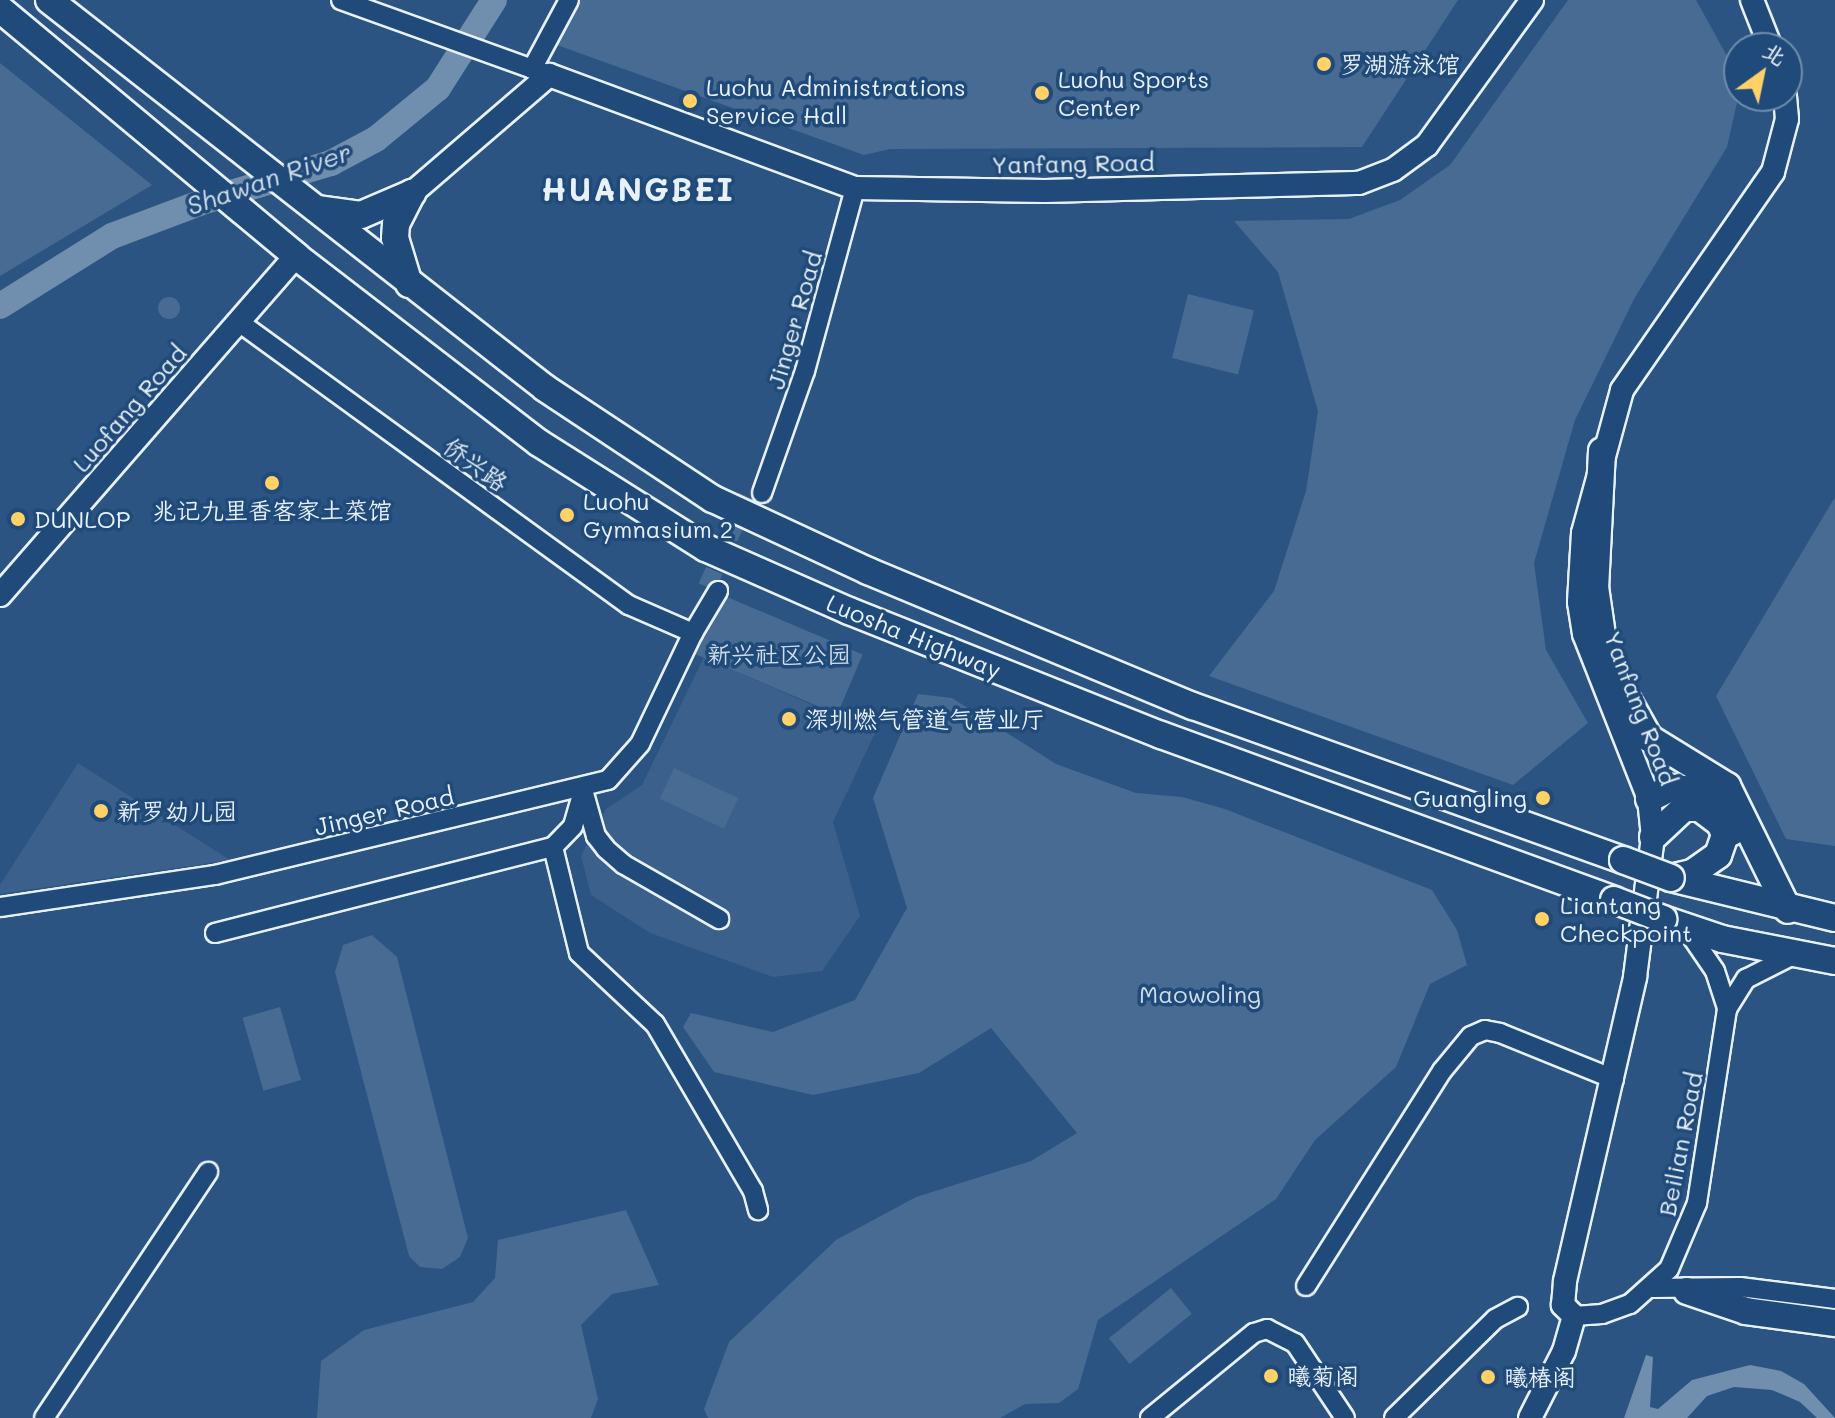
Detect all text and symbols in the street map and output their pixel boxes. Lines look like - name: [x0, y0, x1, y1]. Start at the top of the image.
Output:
- north arrow: [1723, 32, 1803, 112]
- text: 北: [1758, 35, 1792, 71]
- place label: 罗湖游泳馆: [1340, 50, 1460, 78]
- marker: 罗湖游泳馆: [1315, 55, 1333, 73]
- place label: Luohu Sports Center: [1058, 65, 1209, 121]
- place label: Luohu Administrations Service Hall: [706, 73, 966, 129]
- marker: Luohu Sports Center: [1033, 84, 1051, 102]
- marker: Luohu Administrations Service Hall: [681, 92, 699, 110]
- water label: Shawan River: [183, 136, 355, 222]
- street label: Yanfang Road: [991, 147, 1155, 179]
- district label: HUANGBEI: [541, 169, 735, 207]
- street label: Jinger Road: [761, 248, 827, 392]
- street label: Luofang Road: [66, 339, 192, 477]
- street label: 侨兴路: [438, 431, 514, 497]
- marker: 兆记九里香客家土菜馆: [263, 474, 281, 492]
- place label: Luohu Gymnasium 2: [583, 487, 733, 543]
- place label: 兆记九里香客家土菜馆: [152, 496, 392, 524]
- place label: DUNLOP: [34, 505, 131, 533]
- marker: Luohu Gymnasium 2: [558, 506, 576, 524]
- marker: DUNLOP: [9, 510, 27, 528]
- street label: Luosha Highway: [822, 588, 1006, 684]
- street label: Yanfang Road: [1598, 627, 1684, 789]
- park label: 新兴社区公园: [707, 640, 851, 668]
- place label: 深圳燃气管道气营业厅: [805, 705, 1045, 733]
- marker: 深圳燃气管道气营业厅: [780, 710, 798, 728]
- street label: Jinger Road: [312, 781, 456, 841]
- place label: Guangling: [1413, 784, 1527, 812]
- marker: Guangling: [1534, 789, 1552, 807]
- place label: 新罗幼儿园: [117, 797, 237, 825]
- marker: 新罗幼儿园: [92, 802, 110, 820]
- place label: Liantang Checkpoint: [1560, 891, 1693, 947]
- marker: Liantang Checkpoint: [1531, 908, 1553, 930]
- park label: Maowoling: [1139, 980, 1261, 1008]
- street label: Beilian Road: [1652, 1070, 1708, 1218]
- place label: 曦菊阁: [1287, 1362, 1359, 1390]
- place label: 曦椿阁: [1504, 1363, 1576, 1391]
- marker: 曦菊阁: [1262, 1367, 1280, 1385]
- marker: 曦椿阁: [1479, 1368, 1497, 1386]

